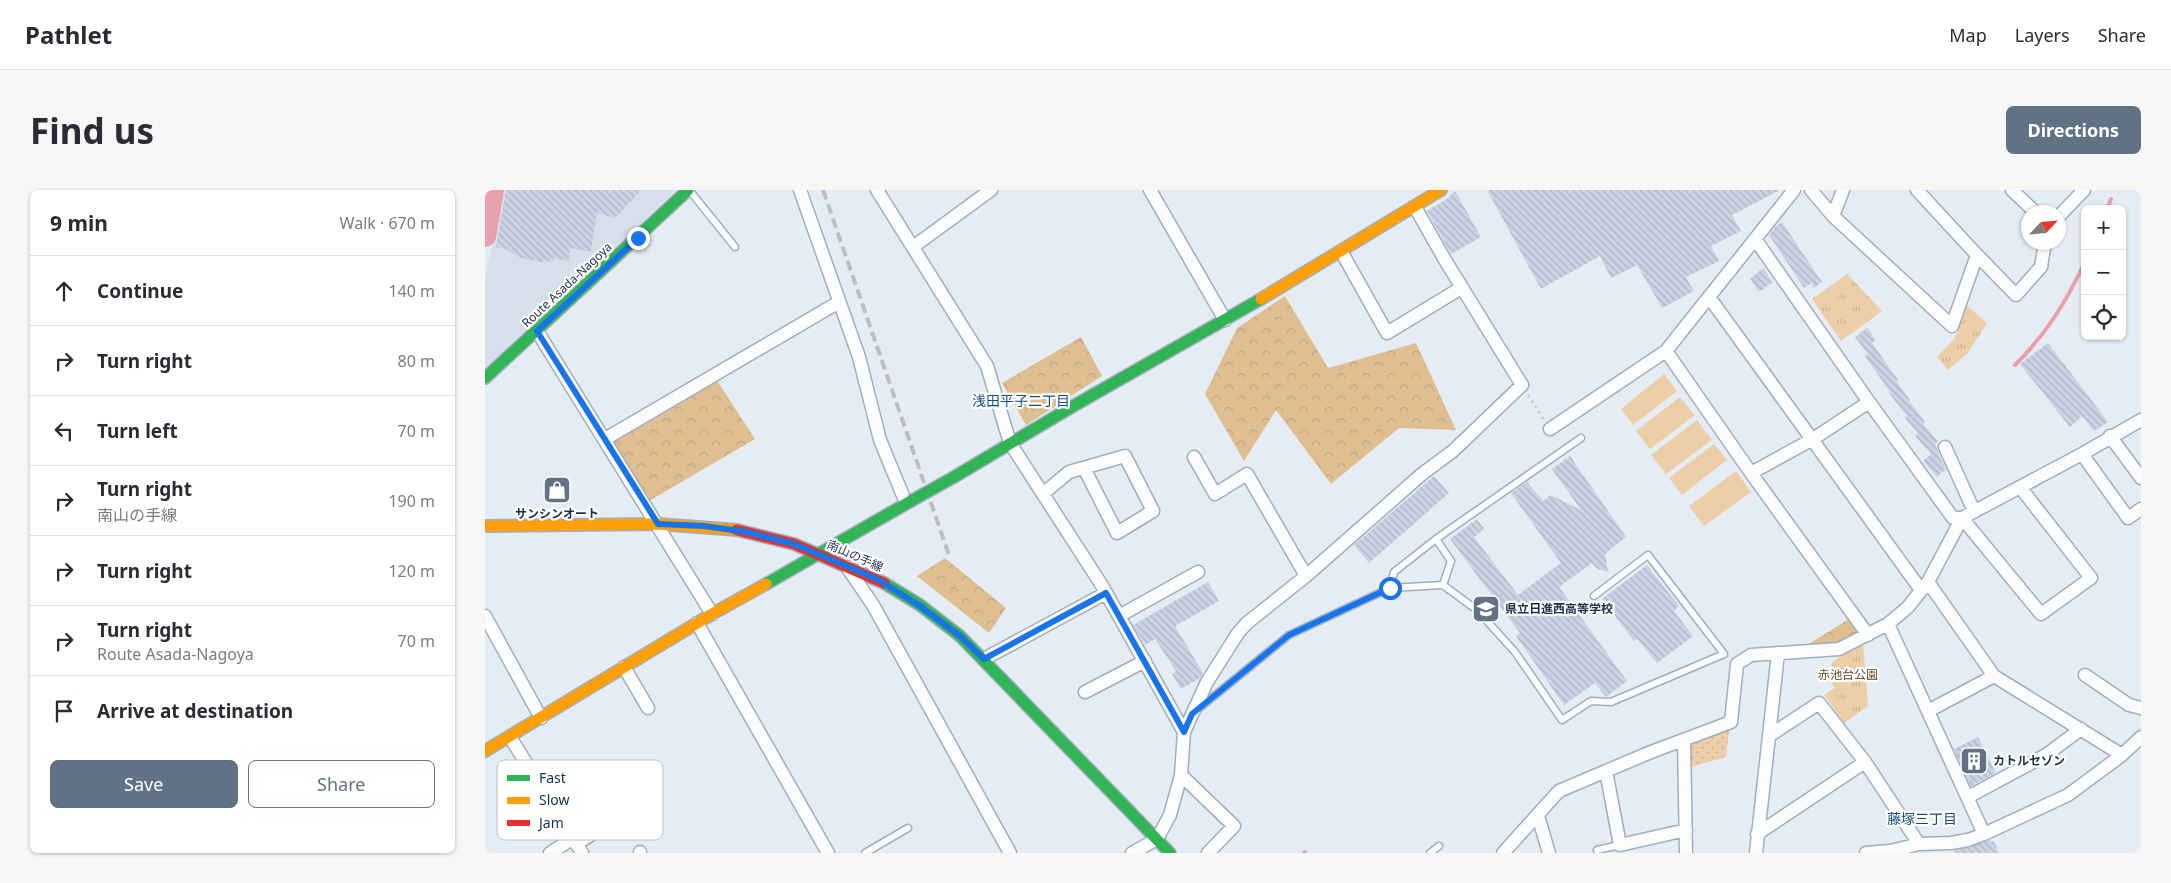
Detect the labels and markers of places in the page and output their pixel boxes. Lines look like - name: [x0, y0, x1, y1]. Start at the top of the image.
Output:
- shop icon: サンシンオート: [542, 475, 572, 505]
- place label: サンシンオート: [515, 505, 599, 522]
- school or university icon: 県立日進西高等学校: [1471, 594, 1501, 624]
- place label: 県立日進西高等学校: [1505, 600, 1613, 617]
- building icon: カトルセゾン: [1959, 746, 1989, 776]
- place label: カトルセゾン: [1993, 752, 2065, 769]

